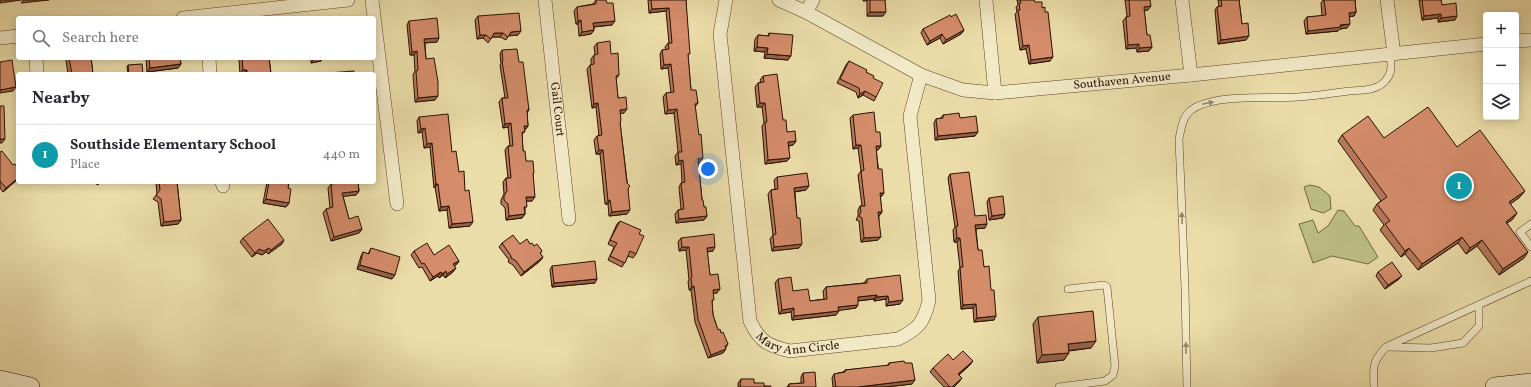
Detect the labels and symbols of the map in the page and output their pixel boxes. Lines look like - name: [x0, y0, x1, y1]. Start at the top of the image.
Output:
- street label: Southaven Avenue: [1073, 69, 1172, 94]
- street label: Gail Court: [546, 81, 568, 137]
- one-way arrow: [1202, 99, 1215, 105]
- your location: [698, 159, 718, 179]
- pin: 1: [1446, 171, 1472, 201]
- one-way arrow: [1179, 211, 1185, 224]
- street label: Mary Ann Circle: [752, 329, 841, 359]
- one-way arrow: [1183, 341, 1189, 354]

